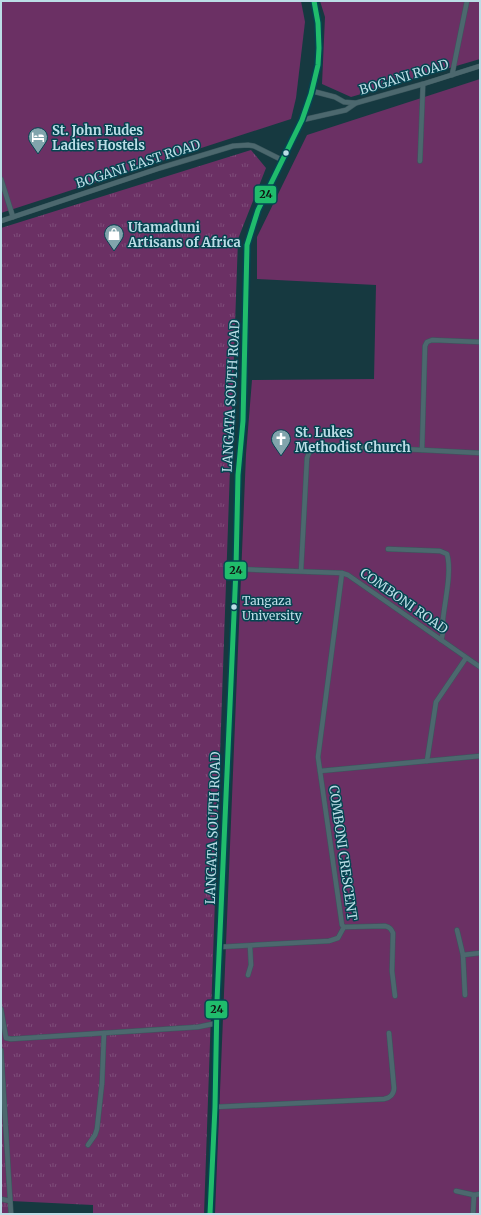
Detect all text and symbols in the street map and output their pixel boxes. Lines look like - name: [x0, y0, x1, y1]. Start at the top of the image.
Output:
- street label: BOGANI ROAD: [357, 55, 451, 99]
- place label: St. John Eudes Ladies Hostels: [52, 122, 145, 154]
- hotel icon: St. John Eudes Ladies Hostels: [27, 126, 49, 154]
- street label: BOGANI EAST ROAD: [74, 136, 203, 192]
- unlabelled marker: [281, 148, 291, 158]
- line badge: 24: [254, 185, 277, 204]
- text: 24: [259, 187, 273, 201]
- place label: Utamaduni Artisans of Africa: [127, 219, 241, 251]
- shop icon: Utamaduni Artisans of Africa: [103, 223, 125, 251]
- street label: LANGATA SOUTH ROAD: [219, 319, 243, 473]
- place label: St. Lukes Methodist Church: [295, 424, 411, 456]
- church icon: St. Lukes Methodist Church: [270, 428, 292, 456]
- line badge: 24: [224, 561, 247, 580]
- text: 24: [229, 563, 243, 577]
- street label: COMBONI ROAD: [357, 564, 451, 638]
- place label: Tangaza University: [242, 593, 302, 623]
- marker: Tangaza University: [229, 602, 239, 612]
- street label: LANGATA SOUTH ROAD: [202, 751, 224, 905]
- street label: COMBONI CRESCENT: [325, 784, 361, 922]
- line badge: 24: [205, 1000, 228, 1019]
- text: 24: [210, 1002, 224, 1016]

